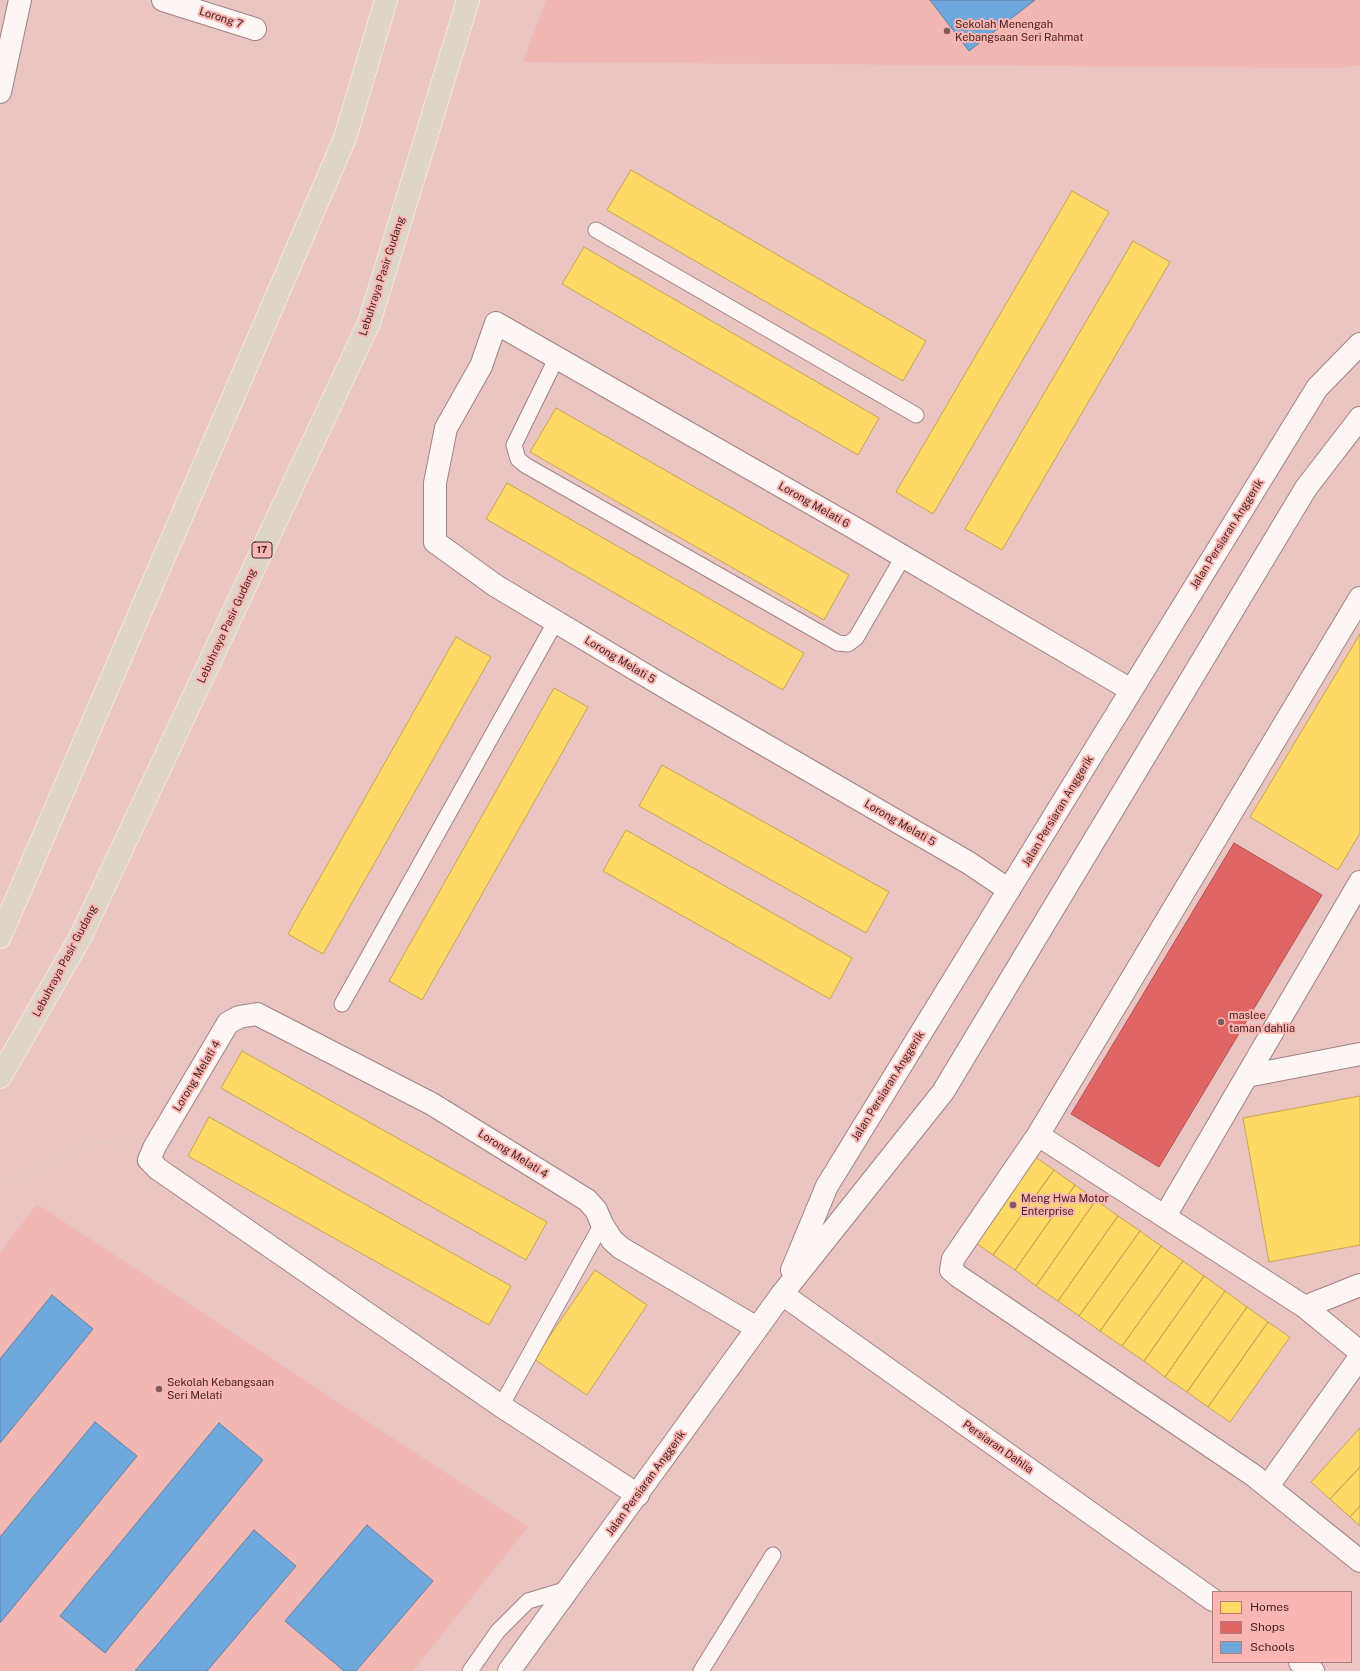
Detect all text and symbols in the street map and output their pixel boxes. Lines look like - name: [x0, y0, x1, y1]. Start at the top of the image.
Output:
- street label: Lorong 7: [197, 5, 245, 31]
- place label: Sekolah Menengah Kebangsaan Seri Rahmat: [955, 18, 1083, 44]
- marker: Sekolah Menengah Kebangsaan Seri Rahmat: [942, 26, 952, 36]
- street label: Lebuhraya Pasir Gudang: [356, 215, 408, 337]
- street label: Jalan Persiaran Anggerik: [1188, 477, 1266, 591]
- street label: Lorong Melati 6: [776, 479, 852, 531]
- road number: 17: [252, 542, 272, 558]
- street label: Lebuhraya Pasir Gudang: [195, 567, 259, 685]
- street label: Lorong Melati 5: [582, 634, 658, 686]
- street label: Jalan Persiaran Anggerik: [1020, 753, 1096, 869]
- street label: Lorong Melati 5: [862, 797, 938, 849]
- street label: Lebuhraya Pasir Gudang: [30, 903, 100, 1019]
- place label: maslee taman dahlia: [1229, 1009, 1295, 1035]
- marker: maslee taman dahlia: [1216, 1017, 1226, 1027]
- street label: Jalan Persiaran Anggerik: [849, 1029, 927, 1143]
- street label: Lorong Melati 4: [171, 1038, 223, 1114]
- street label: Lorong Melati 4: [475, 1127, 551, 1181]
- place label: Meng Hwa Motor Enterprise: [1021, 1192, 1109, 1218]
- marker: Meng Hwa Motor Enterprise: [1008, 1200, 1018, 1210]
- place label: Sekolah Kebangsaan Seri Melati: [167, 1376, 274, 1402]
- marker: Sekolah Kebangsaan Seri Melati: [154, 1384, 164, 1394]
- street label: Persiaran Dahlia: [960, 1418, 1036, 1476]
- street label: Jalan Persiaran Anggerik: [603, 1428, 689, 1538]
- legend: [1212, 1591, 1352, 1663]
- text: Homes: [1250, 1600, 1289, 1614]
- text: Shops: [1250, 1620, 1285, 1634]
- text: Schools: [1250, 1640, 1295, 1654]

